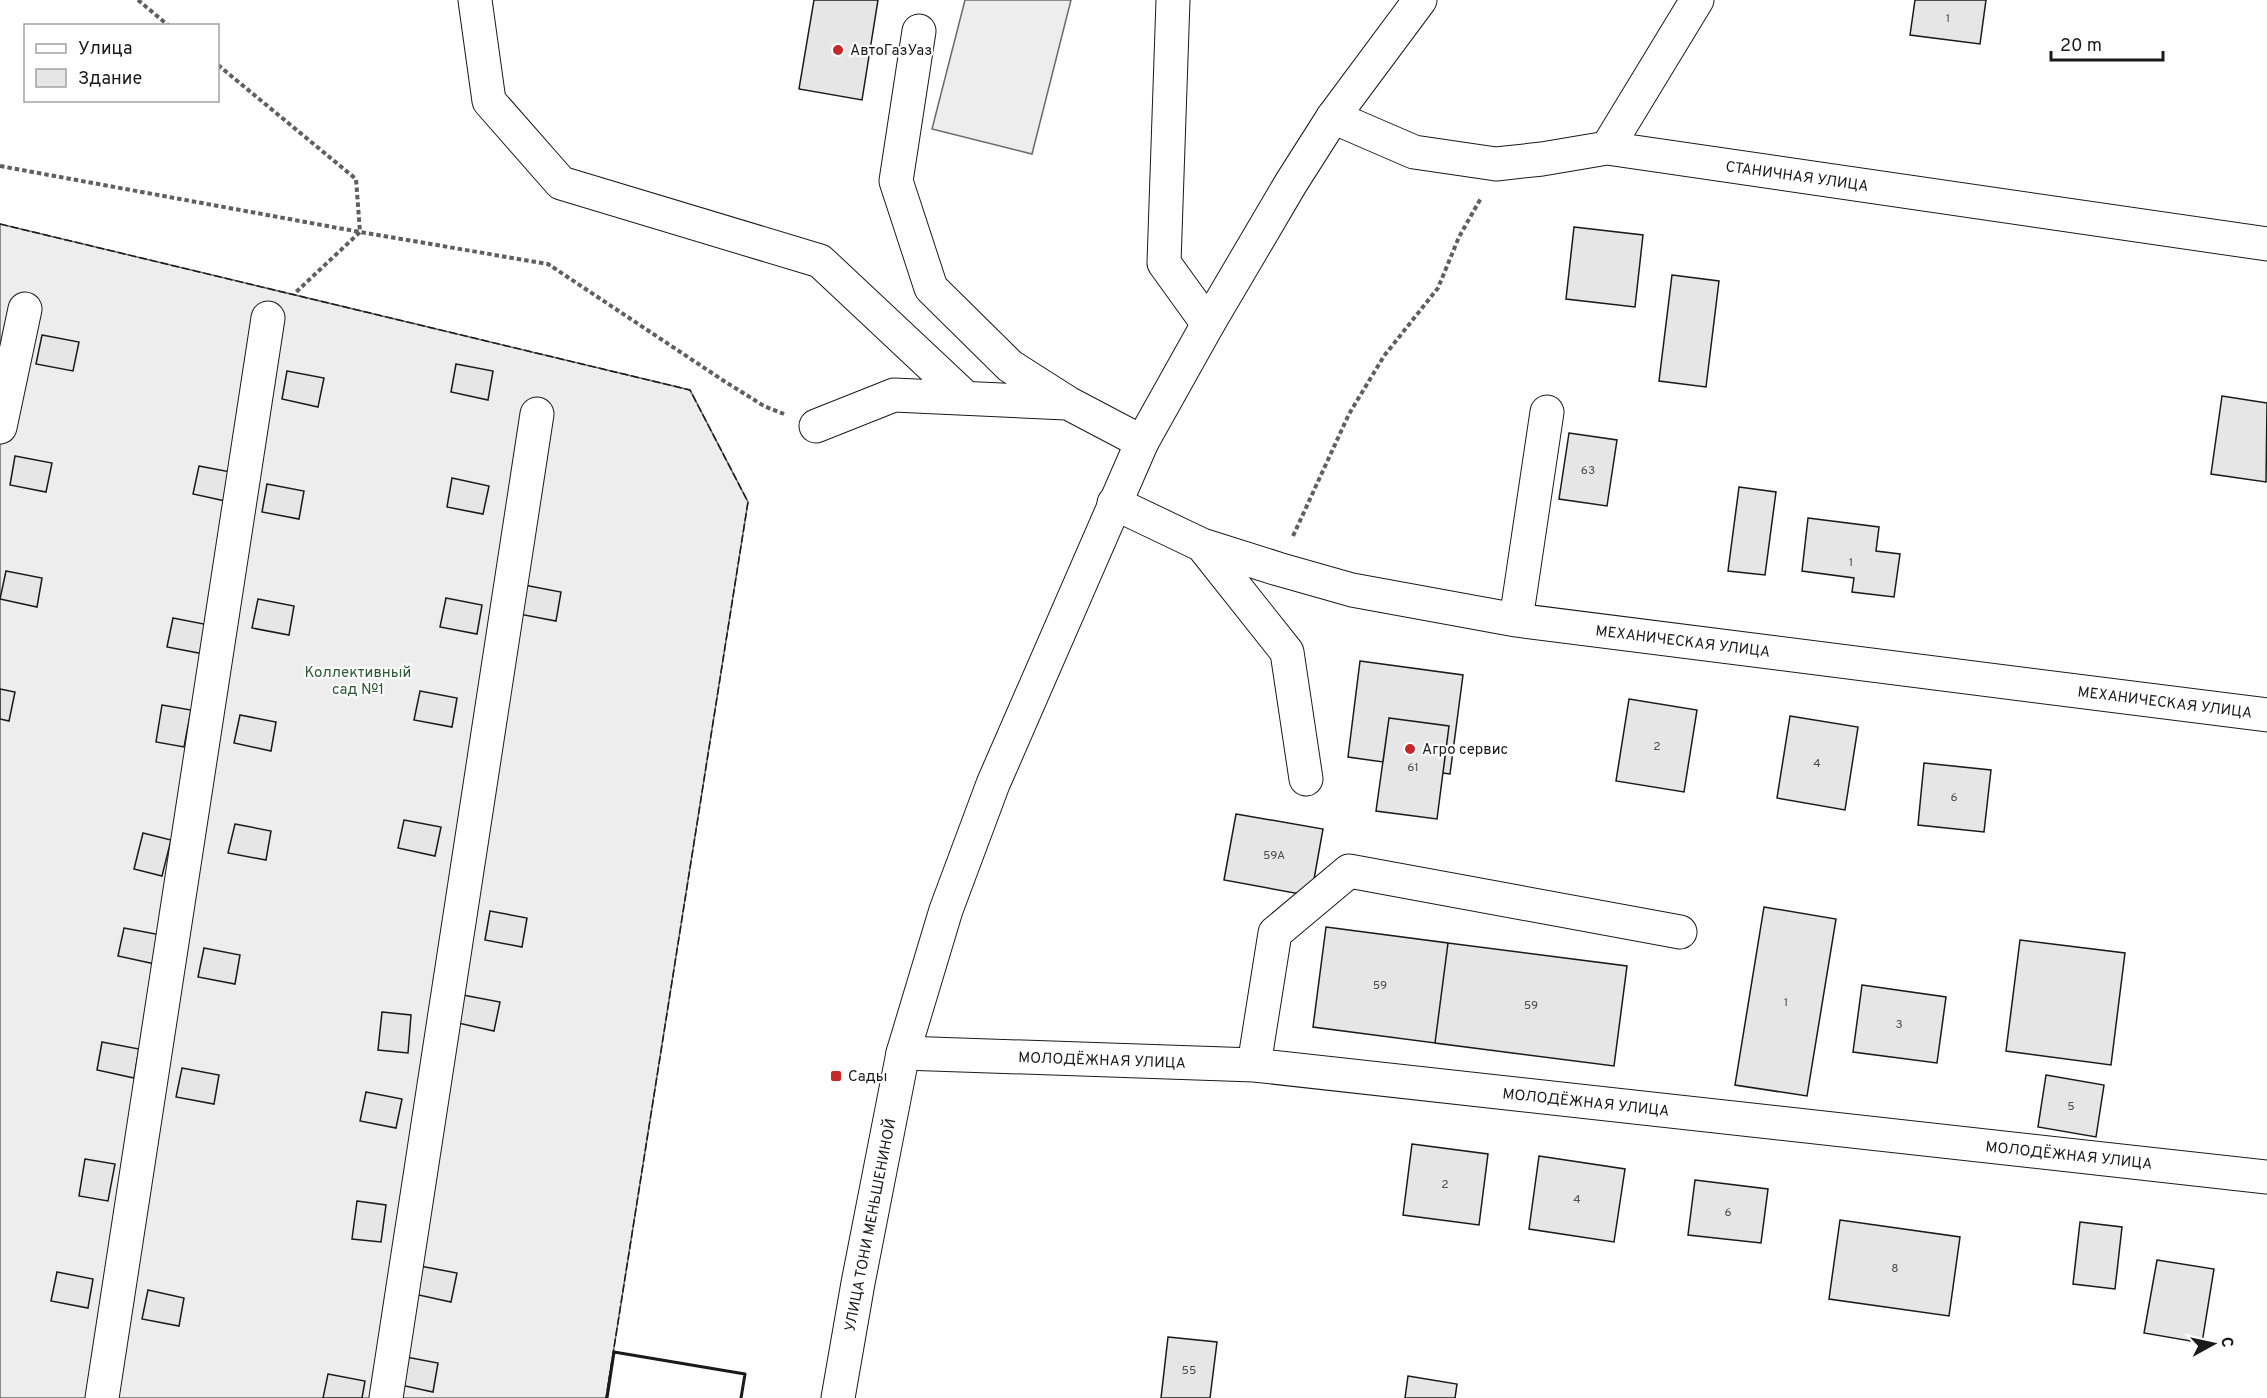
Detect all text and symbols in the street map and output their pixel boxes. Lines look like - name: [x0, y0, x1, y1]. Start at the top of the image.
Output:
- house number: 1: [1946, 11, 1950, 27]
- legend: [24, 24, 219, 102]
- scale bar: [2051, 24, 2164, 62]
- text: 20 m: [2060, 35, 2102, 58]
- text: Улица: [78, 38, 132, 61]
- place label: АвтоГазУаз: [850, 42, 932, 61]
- marker: АвтоГазУаз: [831, 43, 845, 57]
- text: Здание: [78, 68, 142, 91]
- street label: СТАНИЧНАЯ УЛИЦА: [1724, 158, 1870, 197]
- house number: 63: [1581, 463, 1595, 479]
- house number: 1: [1849, 555, 1853, 571]
- street label: МЕХАНИЧЕСКАЯ УЛИЦА: [1594, 622, 1771, 663]
- park label: Коллективный сад №1: [305, 664, 411, 700]
- street label: МЕХАНИЧЕСКАЯ УЛИЦА: [2076, 683, 2253, 724]
- house number: 2: [1653, 739, 1661, 755]
- place label: Агро сервис: [1422, 741, 1508, 760]
- marker: Агро сервис: [1403, 742, 1417, 756]
- house number: 4: [1813, 756, 1821, 772]
- house number: 61: [1407, 760, 1419, 776]
- house number: 6: [1950, 790, 1958, 806]
- house number: 59А: [1263, 848, 1285, 864]
- house number: 59: [1373, 978, 1387, 994]
- house number: 1: [1784, 995, 1788, 1011]
- house number: 59: [1524, 998, 1538, 1014]
- house number: 3: [1895, 1017, 1903, 1033]
- street label: МОЛОДЁЖНАЯ УЛИЦА: [1018, 1048, 1186, 1074]
- place label: Сады: [848, 1068, 887, 1087]
- marker: Сады: [829, 1069, 843, 1083]
- street label: МОЛОДЁЖНАЯ УЛИЦА: [1501, 1084, 1670, 1122]
- house number: 5: [2067, 1099, 2075, 1115]
- street label: УЛИЦА ТОНИ МЕНЬШЕНИНОЙ: [840, 1117, 901, 1333]
- street label: МОЛОДЁЖНАЯ УЛИЦА: [1984, 1137, 2153, 1175]
- house number: 2: [1441, 1177, 1449, 1193]
- house number: 4: [1573, 1192, 1581, 1208]
- house number: 6: [1724, 1205, 1732, 1221]
- house number: 8: [1891, 1261, 1899, 1277]
- north arrow: [2183, 1314, 2243, 1374]
- text: С: [2215, 1336, 2236, 1349]
- house number: 55: [1182, 1363, 1196, 1379]

